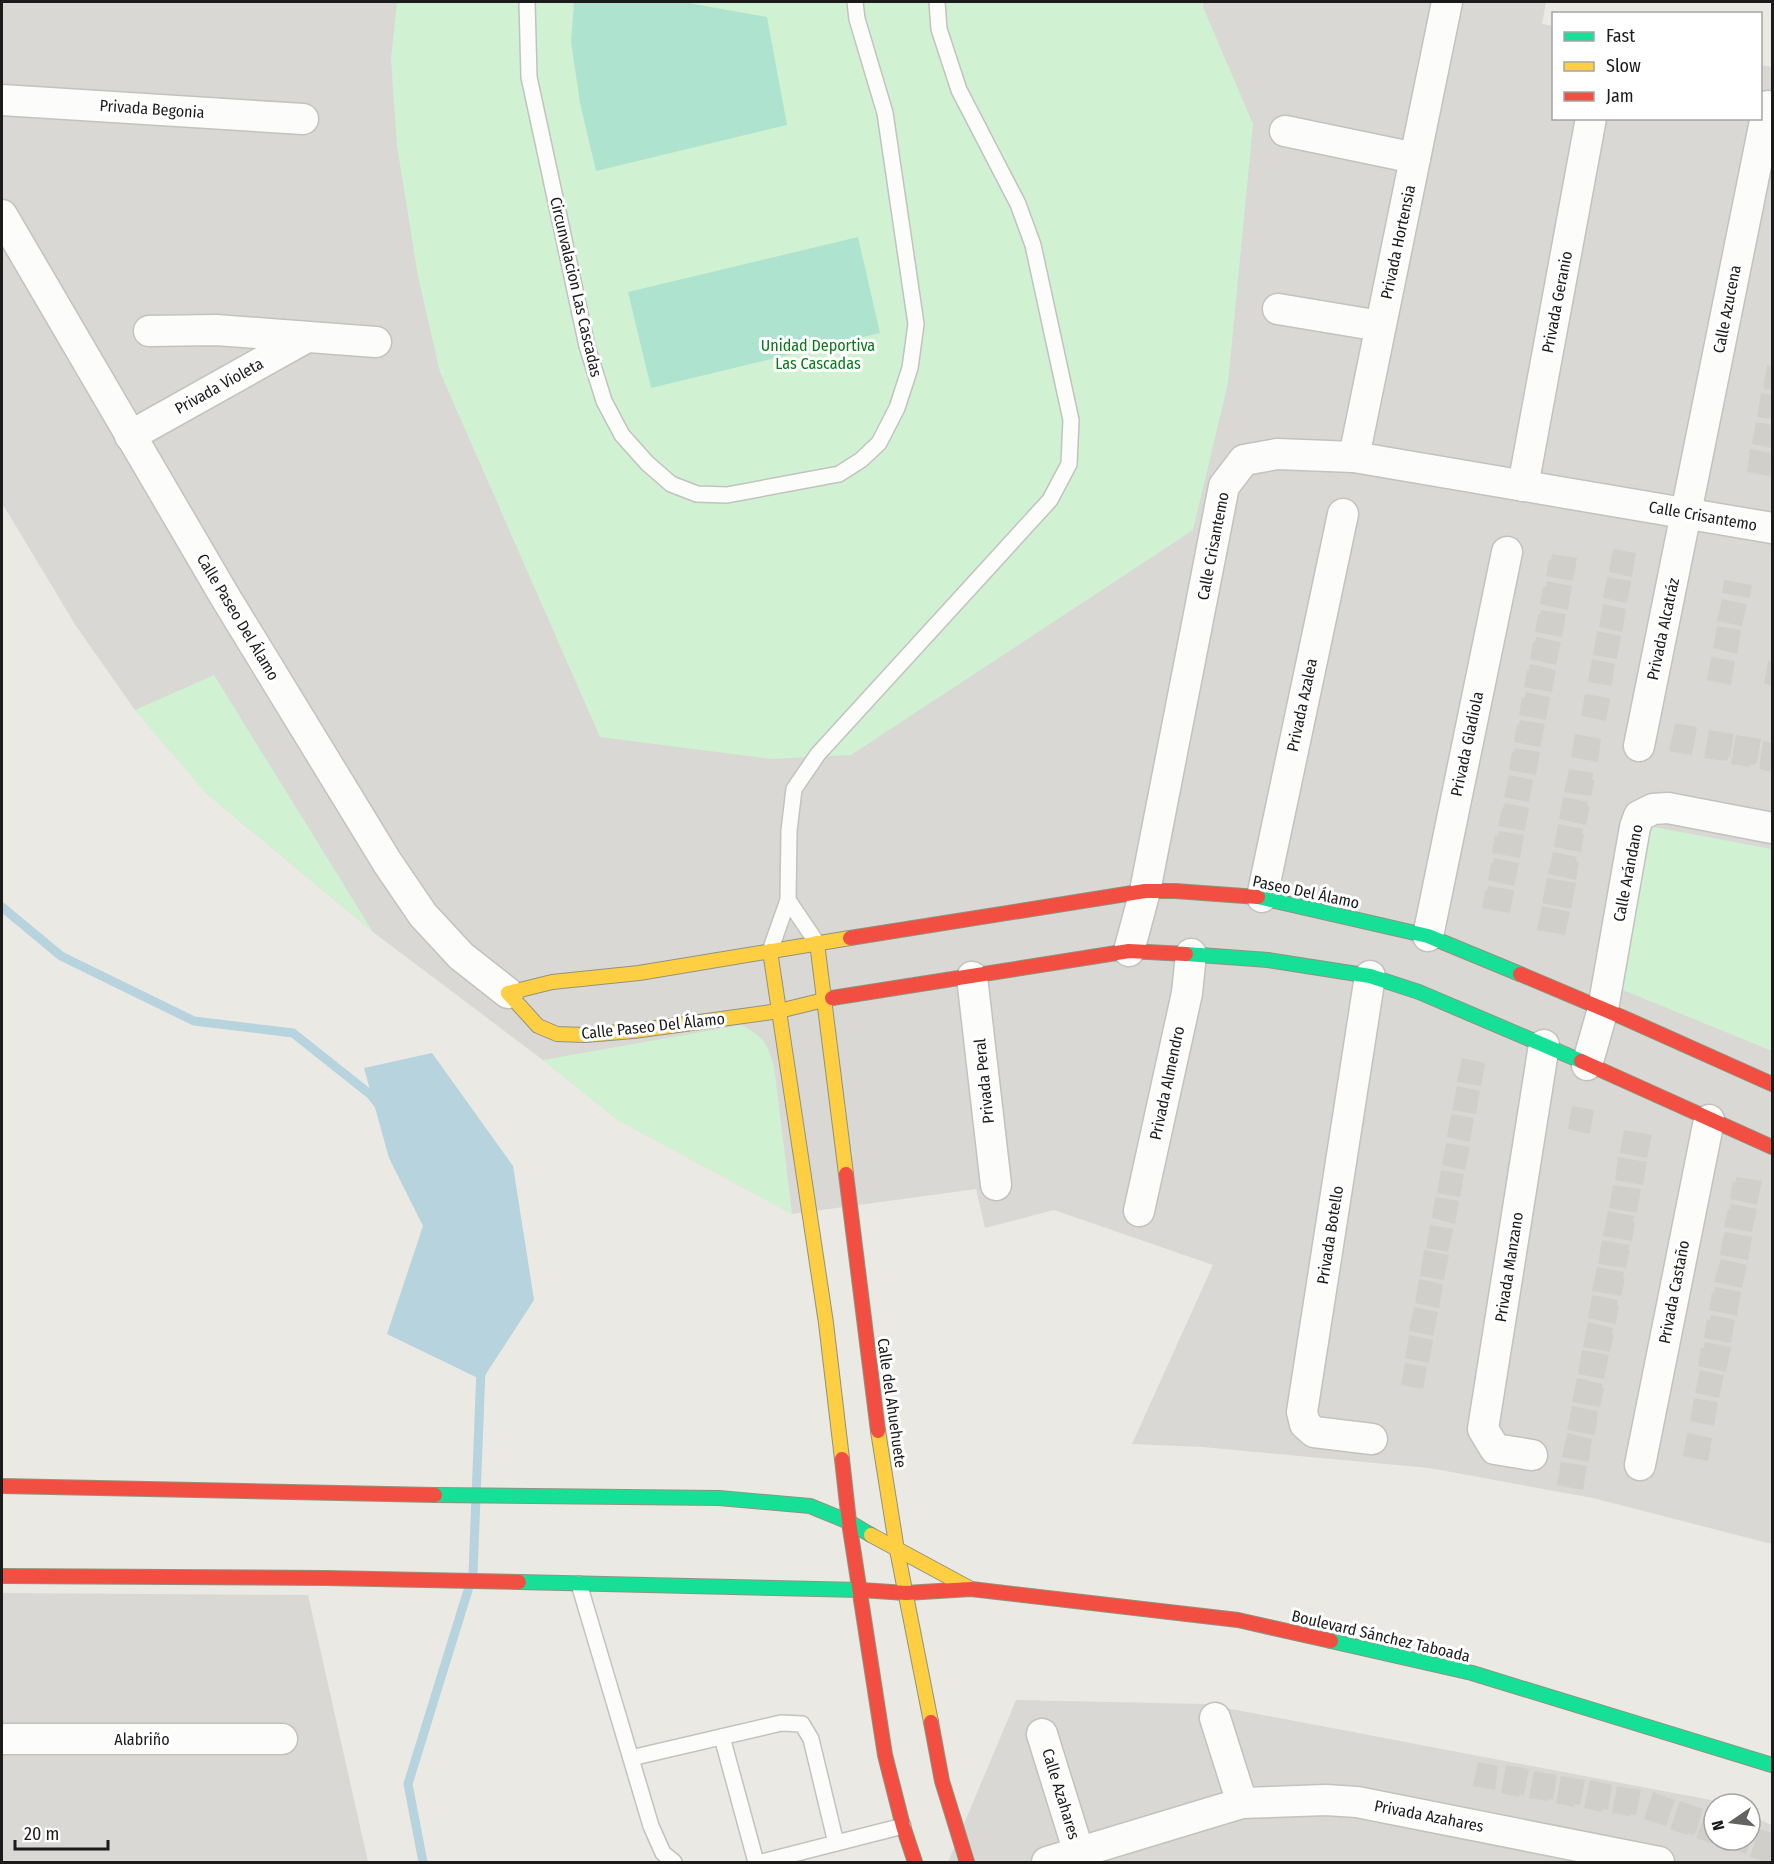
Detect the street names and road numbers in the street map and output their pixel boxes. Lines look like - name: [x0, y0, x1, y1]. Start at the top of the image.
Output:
- street label: Privada Begonia: [99, 96, 205, 122]
- street label: Privada Hortensia: [1377, 183, 1419, 301]
- street label: Circunvalacion Las Cascadas: [546, 195, 606, 379]
- street label: Privada Geranio: [1538, 249, 1576, 355]
- street label: Calle Azucena: [1709, 263, 1745, 355]
- street label: Privada Violeta: [171, 354, 267, 418]
- street label: Calle Crisantemo: [1193, 490, 1233, 602]
- street label: Calle Crisantemo: [1647, 497, 1759, 535]
- street label: Calle Paseo Del Álamo: [193, 550, 283, 684]
- street label: Privada Alcatráz: [1643, 576, 1683, 682]
- street label: Privada Azalea: [1283, 657, 1321, 753]
- street label: Privada Gladiola: [1447, 690, 1487, 798]
- street label: Calle Arándano: [1609, 823, 1647, 923]
- street label: Paseo Del Álamo: [1251, 871, 1361, 913]
- street label: Calle Paseo Del Álamo: [580, 1009, 726, 1043]
- street label: Privada Almendro: [1146, 1024, 1188, 1142]
- street label: Privada Peral: [970, 1038, 998, 1124]
- street label: Privada Botello: [1313, 1184, 1347, 1286]
- street label: Privada Manzano: [1491, 1211, 1527, 1323]
- street label: Privada Castaño: [1655, 1239, 1693, 1345]
- street label: Calle del Ahuehuete: [873, 1337, 911, 1469]
- street label: Boulevard Sánchez Taboada: [1290, 1606, 1472, 1666]
- street label: Alabriño: [114, 1730, 170, 1749]
- street label: Calle Azahares: [1038, 1746, 1084, 1842]
- street label: Privada Azahares: [1373, 1796, 1486, 1836]

